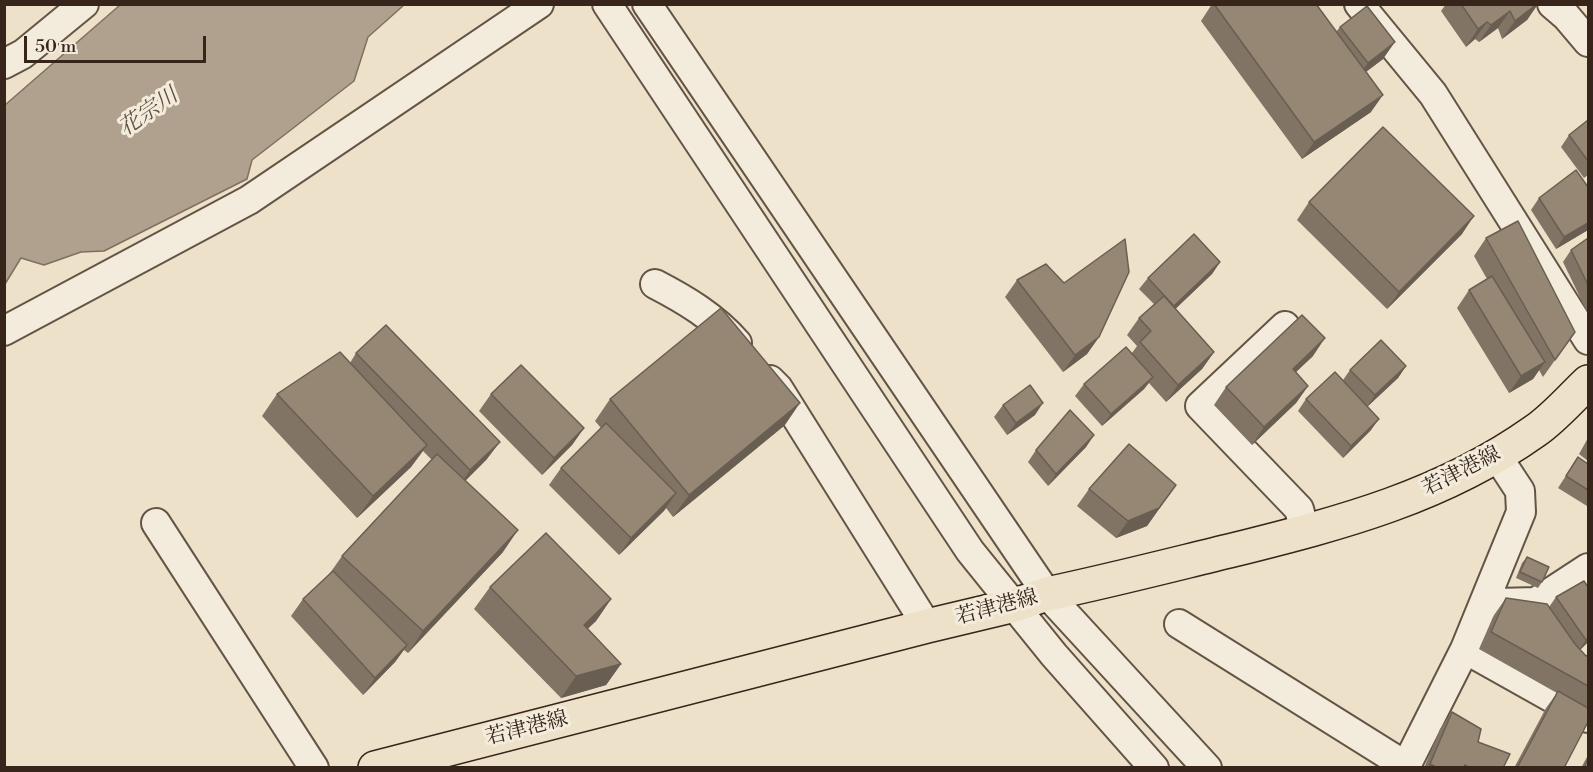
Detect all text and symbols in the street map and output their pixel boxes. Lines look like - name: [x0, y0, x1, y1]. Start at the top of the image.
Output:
- scale bar: [27, 24, 208, 62]
- text: 50 m: [35, 35, 76, 58]
- water label: 花宗川: [114, 83, 184, 143]
- street label: 若津港線: [1419, 442, 1505, 502]
- street label: 若津港線: [953, 585, 1041, 631]
- street label: 若津港線: [483, 707, 571, 751]

